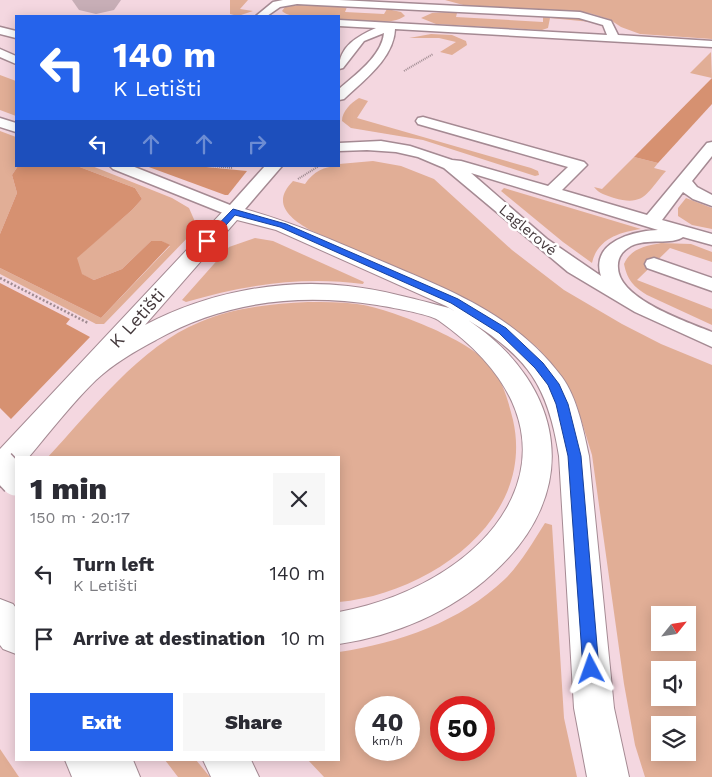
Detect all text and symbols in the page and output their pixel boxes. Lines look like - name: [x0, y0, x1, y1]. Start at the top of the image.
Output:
- text: 140 m: [113, 34, 216, 76]
- icon: left: [30, 35, 95, 100]
- text: K Letišti: [113, 76, 202, 101]
- icon: left: [84, 130, 112, 158]
- icon: ahead: [137, 130, 165, 158]
- icon: ahead: [190, 130, 218, 158]
- icon: right: [243, 130, 271, 158]
- street label: Laglerové: [495, 201, 561, 259]
- pin: [186, 220, 228, 262]
- icon: arrive: [193, 227, 221, 255]
- street label: K Letišti: [105, 284, 169, 352]
- text: 1 min: [30, 471, 107, 506]
- button: close: [273, 473, 325, 525]
- text: 150 m · 20:17: [30, 508, 130, 527]
- text: Turn left: [73, 553, 154, 576]
- icon: left: [30, 560, 58, 588]
- text: 140 m: [270, 562, 325, 585]
- text: K Letišti: [73, 576, 137, 595]
- north arrow: [651, 606, 696, 651]
- map controls: [651, 606, 696, 761]
- icon: arrive: [30, 625, 58, 653]
- text: Arrive at destination: [73, 627, 265, 650]
- text: 10 m: [281, 627, 325, 650]
- position arrow: [564, 642, 616, 694]
- button: sound: [651, 661, 696, 706]
- button: Exit: [30, 693, 173, 751]
- button: Share: [183, 693, 325, 751]
- speed limit sign: 50: [430, 696, 495, 761]
- text: 40: [371, 708, 404, 737]
- button: layers: [651, 716, 696, 761]
- text: km/h: [372, 734, 403, 748]

